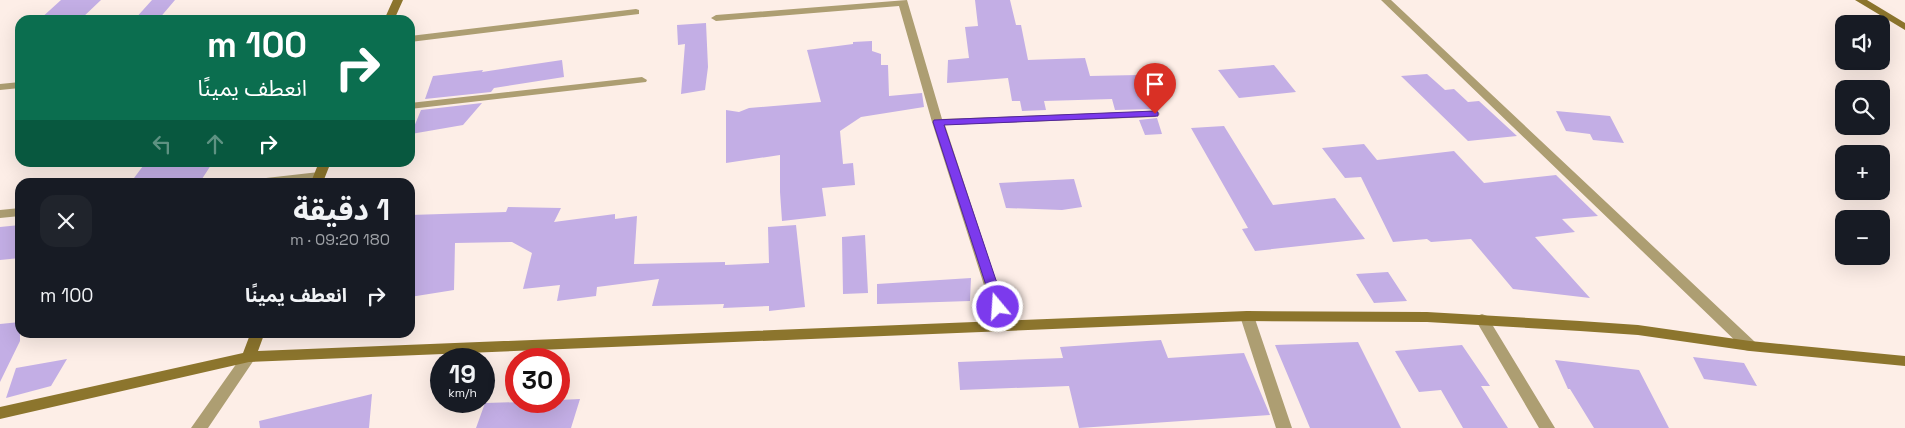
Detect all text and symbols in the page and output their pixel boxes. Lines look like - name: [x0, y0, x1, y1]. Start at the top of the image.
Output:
- map controls: [1835, 15, 1890, 265]
- button: sound: [1835, 15, 1890, 70]
- text: 100 m: [207, 23, 307, 67]
- icon: right: [325, 35, 390, 100]
- pin: [1134, 63, 1176, 114]
- icon: arrive: [1141, 70, 1169, 98]
- text: انعطف يمينًا: [198, 74, 307, 102]
- button: search: [1835, 80, 1890, 135]
- icon: left: [148, 130, 176, 158]
- icon: ahead: [201, 130, 229, 158]
- icon: right: [254, 130, 282, 158]
- button: +: [1835, 145, 1890, 200]
- text: 1 دقيقة: [293, 190, 390, 229]
- button: close: [40, 195, 92, 247]
- button: −: [1835, 210, 1890, 265]
- text: 180 m · 09:20: [290, 229, 390, 250]
- position arrow: [971, 280, 1023, 332]
- icon: right: [362, 282, 390, 310]
- text: 100 m: [40, 283, 94, 308]
- text: انعطف يمينًا: [245, 283, 347, 308]
- speed limit sign: 30: [505, 348, 570, 413]
- text: 19: [449, 358, 476, 390]
- text: km/h: [448, 385, 477, 401]

